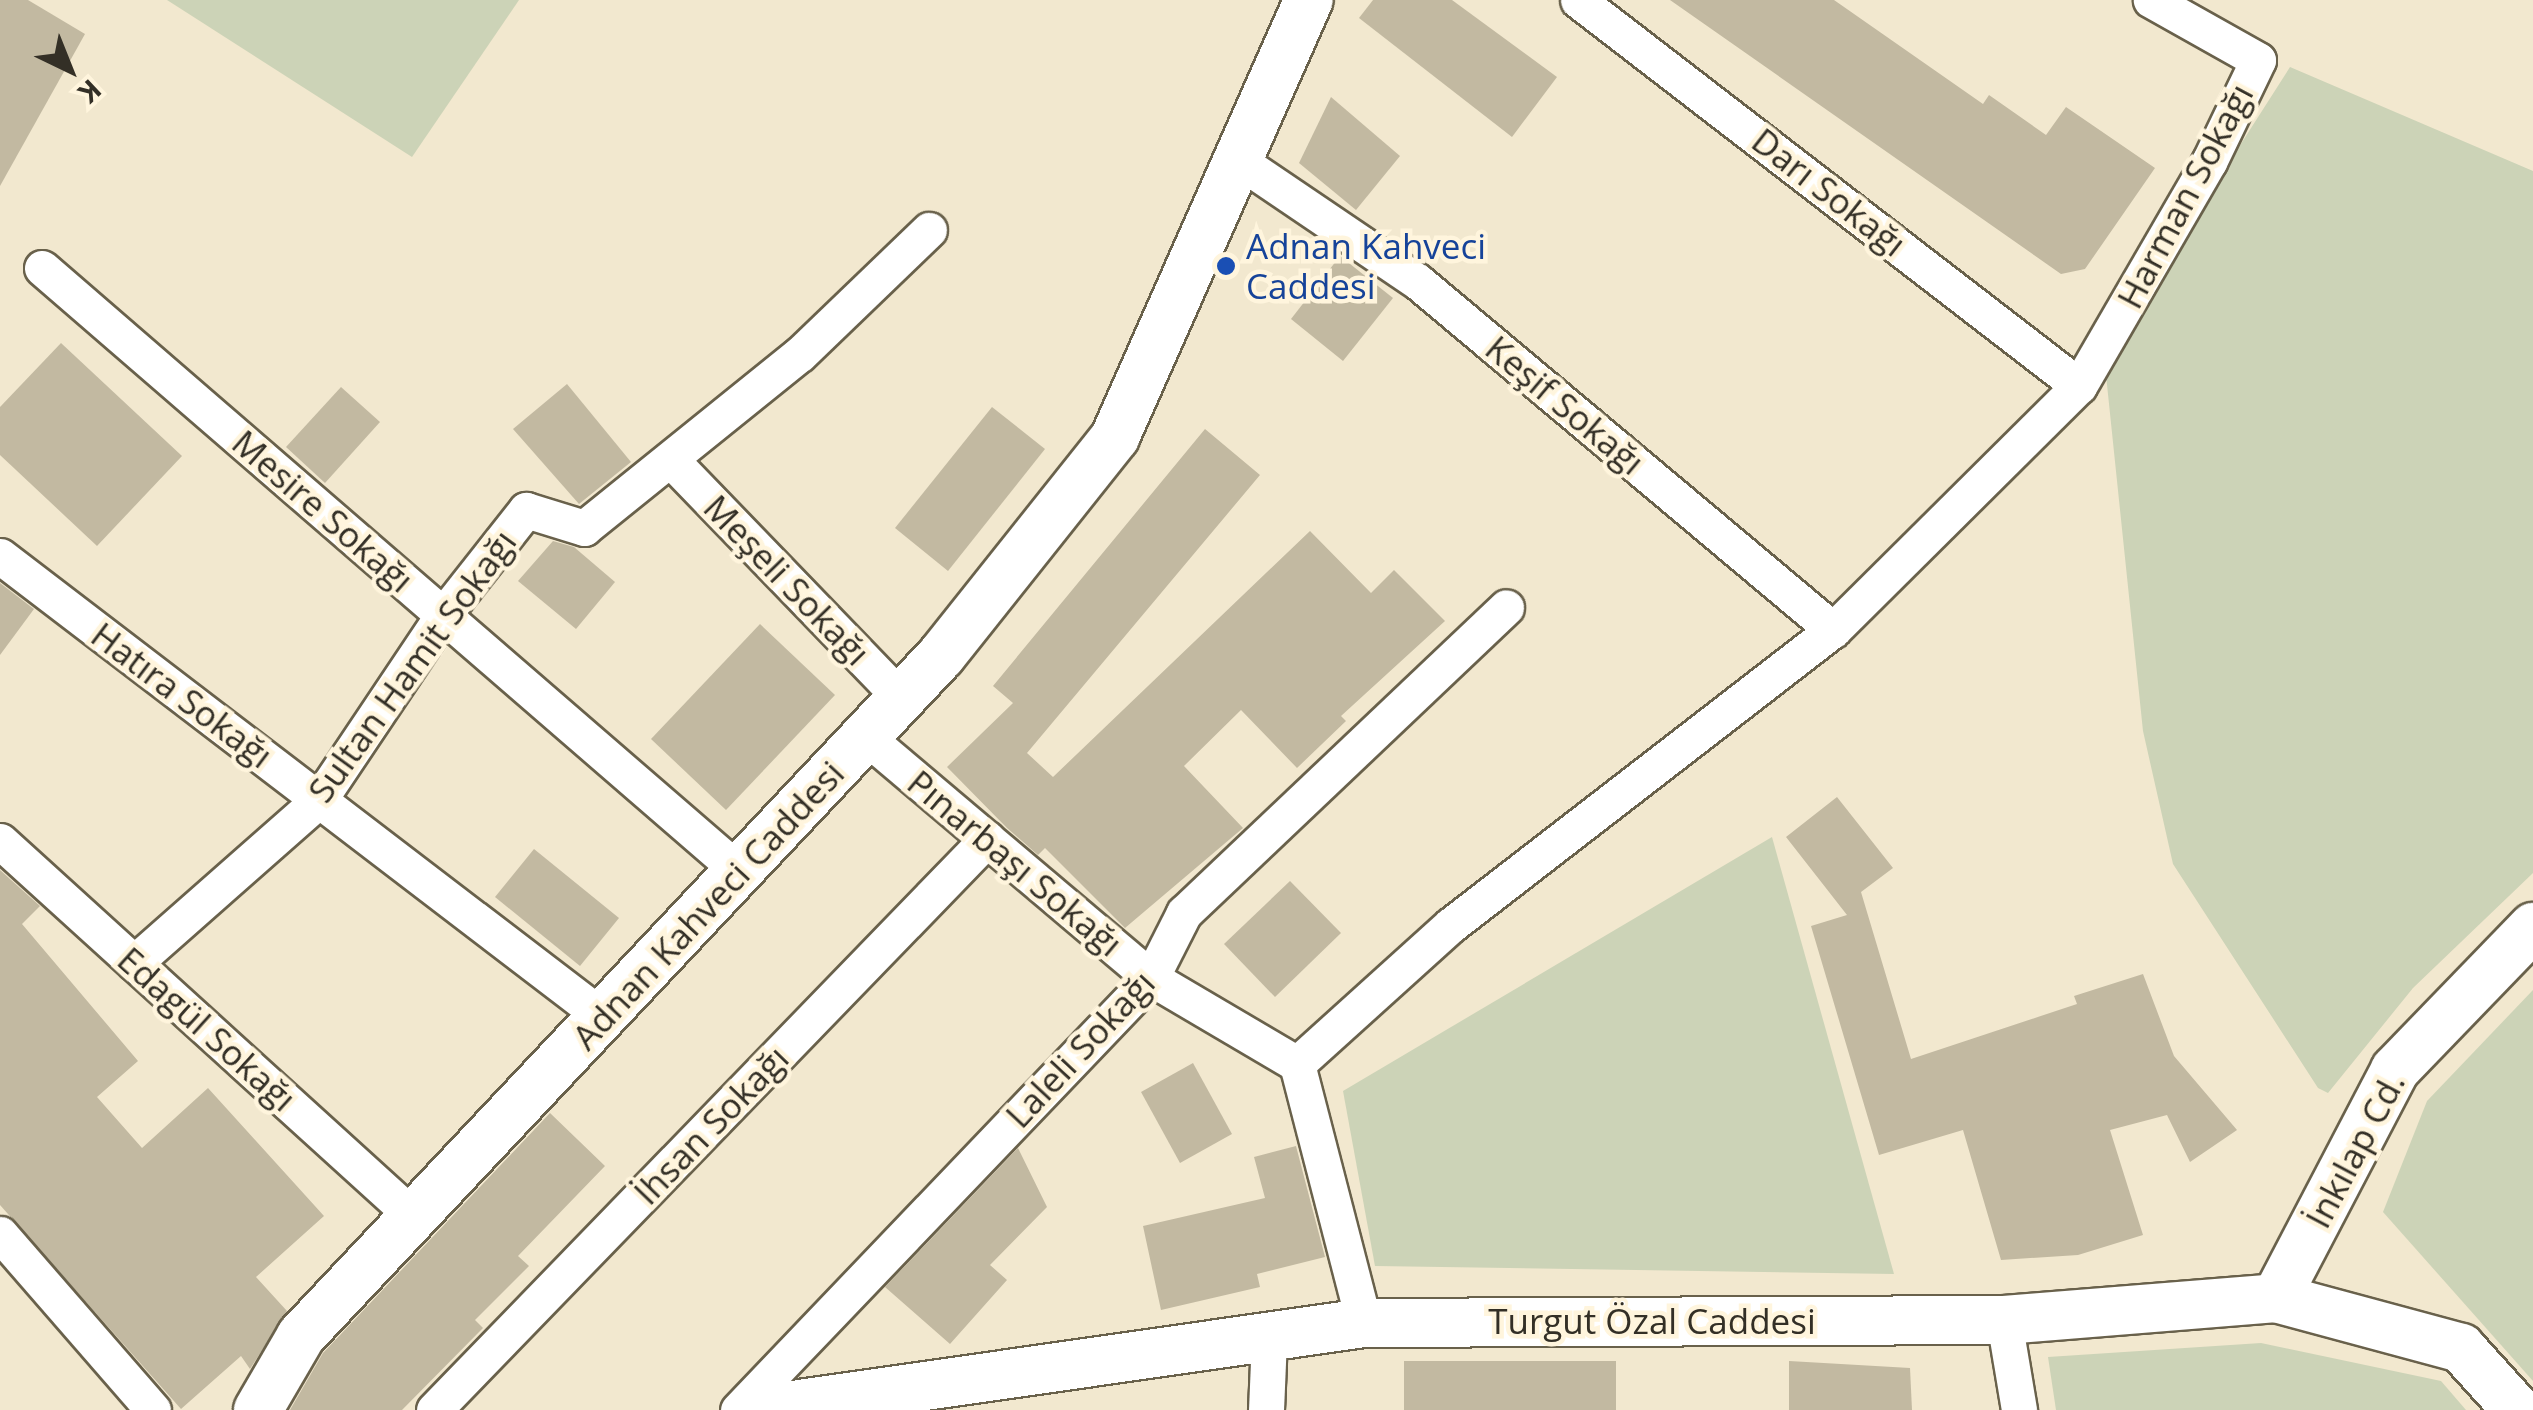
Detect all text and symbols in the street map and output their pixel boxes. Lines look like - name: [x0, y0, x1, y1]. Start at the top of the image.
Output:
- north arrow: [20, 20, 120, 120]
- text: K: [71, 72, 110, 112]
- street label: Harman Sokağı: [2108, 77, 2262, 315]
- street label: Darı Sokağı: [1744, 119, 1914, 265]
- place label: Adnan Kahveci Caddesi: [1246, 225, 1486, 307]
- marker: Adnan Kahveci Caddesi: [1215, 255, 1237, 277]
- street label: Keşif Sokağı: [1477, 327, 1653, 483]
- street label: Mesire Sokağı: [224, 421, 422, 601]
- street label: Meşeli Sokağı: [695, 486, 879, 674]
- street label: Sultan Hamit Sokağı: [299, 522, 525, 810]
- street label: Hatıra Sokağı: [83, 613, 281, 777]
- street label: Adnan Kahveci Caddesi: [564, 752, 852, 1058]
- street label: Pınarbaşı Sokağı: [899, 761, 1131, 965]
- street label: Edagül Sokağı: [109, 938, 305, 1120]
- street label: Laleli Sokağı: [997, 962, 1163, 1136]
- street label: İhsan Sokağı: [625, 1037, 797, 1213]
- street label: İnkılap Cd.: [2297, 1065, 2413, 1235]
- street label: Turgut Özal Caddesi: [1488, 1300, 1816, 1342]

